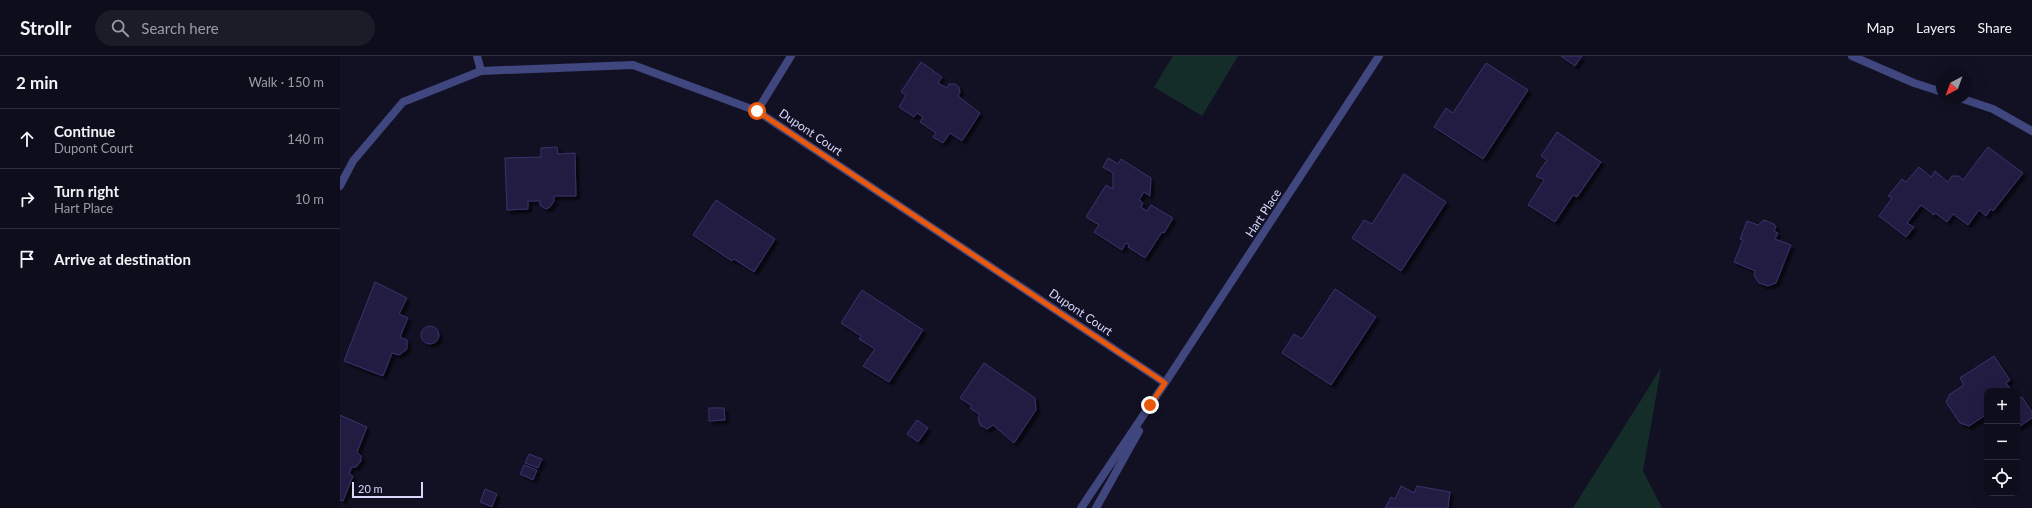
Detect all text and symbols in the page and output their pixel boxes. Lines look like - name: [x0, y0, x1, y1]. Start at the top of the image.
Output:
- search box: [95, 10, 375, 46]
- text: Strollr: [20, 16, 71, 39]
- icon: search: [109, 17, 131, 39]
- text: Search here: [141, 19, 219, 37]
- text: Map: [1866, 19, 1894, 36]
- text: Layers: [1916, 19, 1956, 36]
- text: Share: [1978, 19, 2012, 36]
- north arrow: [1936, 68, 1972, 104]
- text: 2 min: [16, 72, 58, 93]
- text: Walk · 150 m: [248, 74, 324, 90]
- route start: [748, 102, 766, 120]
- street label: Dupont Court: [776, 105, 846, 159]
- text: Continue: [54, 122, 115, 140]
- icon: ahead: [16, 128, 38, 150]
- text: 140 m: [287, 131, 324, 147]
- text: Dupont Court: [54, 140, 133, 156]
- text: Turn right: [54, 182, 119, 200]
- street label: Hart Place: [1242, 186, 1284, 240]
- icon: right: [16, 188, 38, 210]
- text: 10 m: [295, 191, 324, 207]
- text: Hart Place: [54, 200, 113, 216]
- icon: arrive: [16, 248, 38, 270]
- text: Arrive at destination: [54, 250, 191, 268]
- street label: Dupont Court: [1046, 285, 1116, 339]
- map controls: [1984, 388, 2020, 496]
- button: +: [1984, 388, 2020, 424]
- route end: [1141, 396, 1159, 414]
- button: −: [1984, 424, 2020, 460]
- button: locate: [1984, 460, 2020, 496]
- scale bar: [352, 480, 423, 499]
- text: 20 m: [358, 482, 383, 495]

